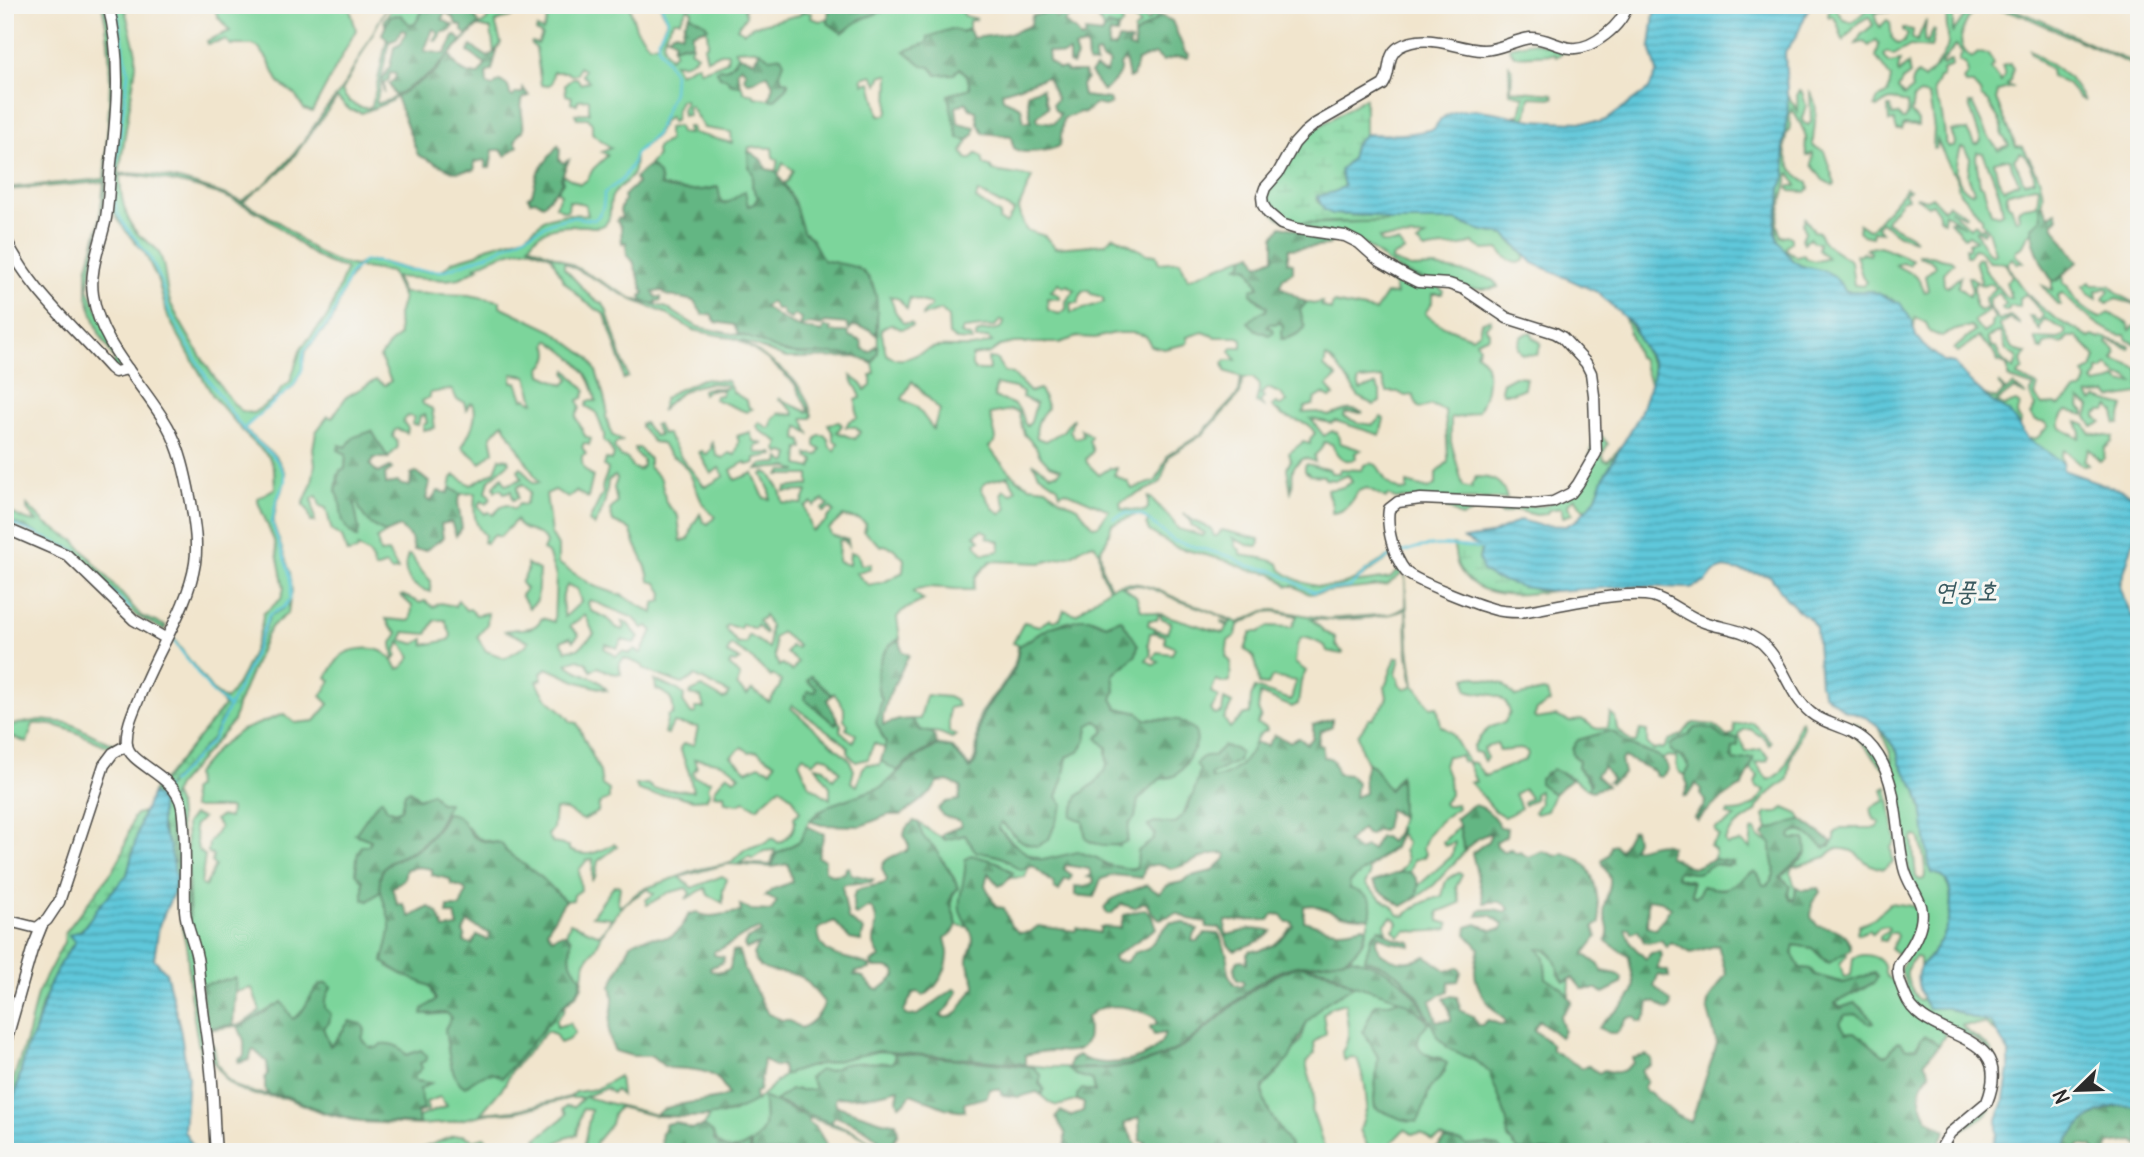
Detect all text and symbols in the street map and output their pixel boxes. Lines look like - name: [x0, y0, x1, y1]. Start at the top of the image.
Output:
- water label: 연풍호: [1935, 574, 1997, 607]
- north arrow: [2042, 1056, 2112, 1126]
- text: N: [2048, 1086, 2075, 1107]

